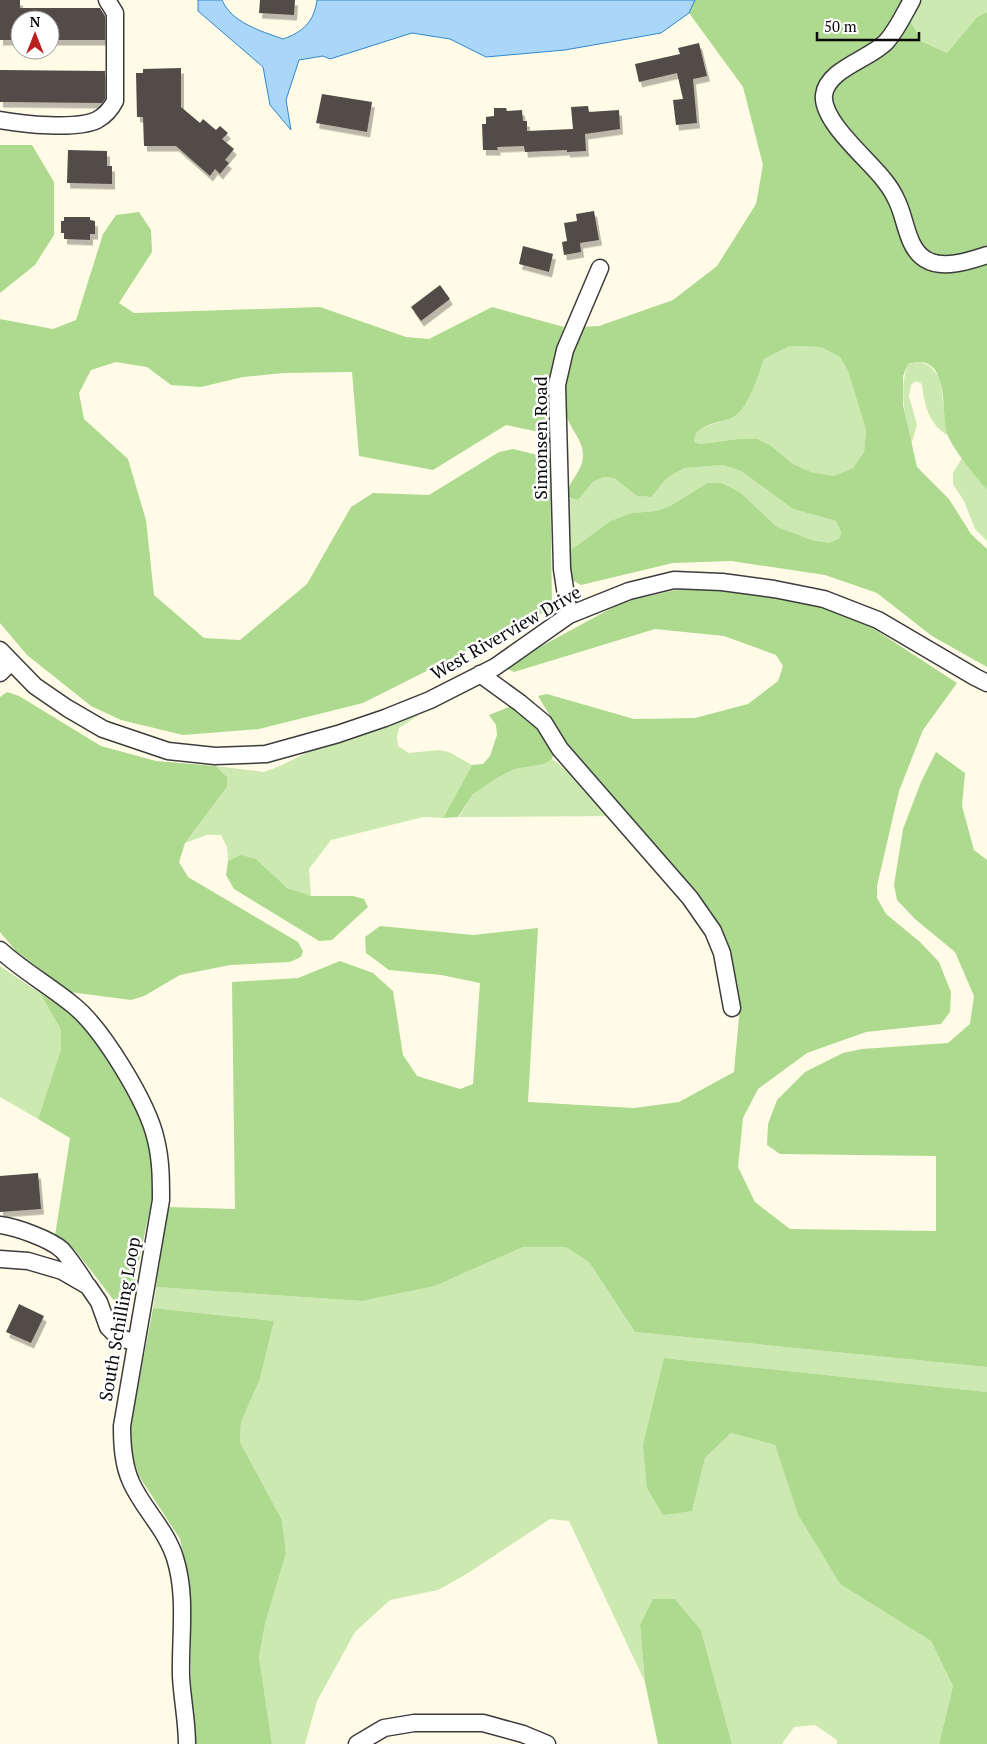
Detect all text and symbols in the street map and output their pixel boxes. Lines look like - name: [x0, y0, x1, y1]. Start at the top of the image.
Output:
- north arrow: [10, 10, 60, 60]
- scale bar: [817, 10, 920, 42]
- text: N: [30, 12, 41, 31]
- text: 50 m: [824, 16, 857, 36]
- street label: Simonsen Road: [528, 376, 552, 500]
- street label: West Riverview Drive: [426, 579, 585, 685]
- street label: South Schilling Loop: [93, 1235, 145, 1403]

